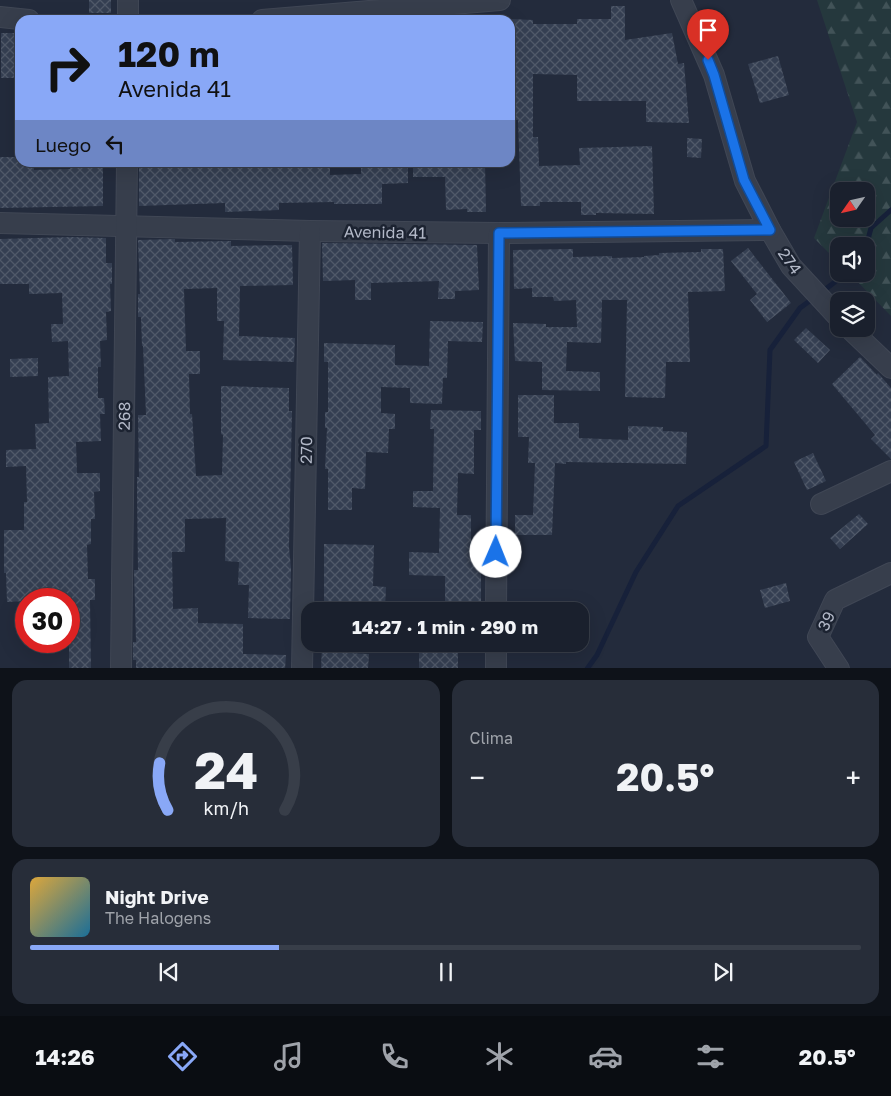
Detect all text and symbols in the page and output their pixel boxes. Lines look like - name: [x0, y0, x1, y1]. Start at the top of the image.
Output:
- pin: [687, 9, 729, 60]
- icon: arrive: [694, 16, 722, 44]
- text: 120 m: [118, 33, 220, 75]
- icon: right: [35, 35, 100, 100]
- text: Avenida 41: [118, 75, 231, 102]
- icon: left: [101, 130, 129, 158]
- text: Luego: [35, 133, 91, 156]
- north arrow: [830, 182, 875, 228]
- map controls: [830, 182, 875, 337]
- street label: Avenida 41: [344, 221, 427, 243]
- button: sound: [830, 237, 875, 282]
- street label: 274: [774, 244, 806, 278]
- button: layers: [830, 292, 875, 337]
- street label: 268: [114, 401, 134, 431]
- street label: 270: [296, 436, 316, 464]
- position arrow: [469, 525, 521, 577]
- speed limit sign: 30: [15, 588, 80, 653]
- street label: 39: [813, 608, 839, 634]
- text: 14:27 · 1 min · 290 m: [352, 615, 538, 638]
- text: Clima: [470, 728, 513, 748]
- text: 24: [194, 738, 258, 800]
- text: 20.5°: [616, 754, 714, 799]
- text: −: [470, 761, 485, 794]
- text: +: [846, 761, 861, 794]
- text: km/h: [203, 797, 248, 819]
- text: Night Drive: [105, 885, 209, 908]
- text: The Halogens: [105, 908, 211, 928]
- icon: previous: [155, 958, 183, 986]
- icon: pause: [432, 958, 460, 986]
- icon: next: [709, 958, 737, 986]
- icon: directions: [165, 1039, 200, 1074]
- icon: music: [271, 1039, 306, 1074]
- icon: phone: [377, 1039, 412, 1074]
- icon: climate: [482, 1039, 517, 1074]
- icon: car: [588, 1039, 623, 1074]
- icon: filters: [693, 1039, 728, 1074]
- text: 14:26: [35, 1043, 95, 1070]
- text: 20.5°: [799, 1043, 856, 1070]

